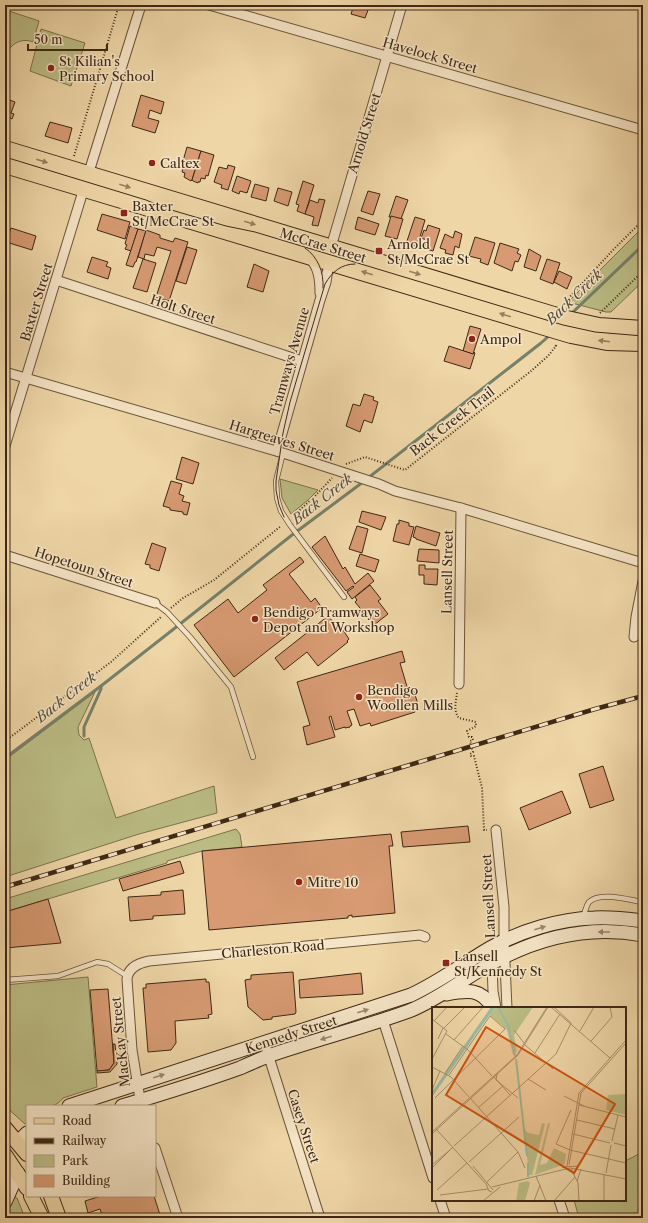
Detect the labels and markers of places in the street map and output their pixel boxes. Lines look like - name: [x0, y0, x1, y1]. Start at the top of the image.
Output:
- place label: St Kilian's Primary School: [59, 53, 154, 84]
- marker: St Kilian's Primary School: [46, 63, 56, 73]
- place label: Caltex: [160, 155, 200, 171]
- marker: Caltex: [147, 158, 157, 168]
- place label: Baxter St/McCrae St: [132, 198, 215, 229]
- marker: Baxter St/McCrae St: [119, 208, 129, 218]
- place label: Arnold St/McCrae St: [386, 236, 470, 267]
- marker: Arnold St/McCrae St: [374, 246, 384, 256]
- place label: Ampol: [479, 331, 522, 347]
- marker: Ampol: [467, 334, 477, 344]
- place label: Bendigo Tramways Depot and Workshop: [263, 604, 395, 635]
- marker: Bendigo Tramways Depot and Workshop: [250, 614, 260, 624]
- place label: Bendigo Woollen Mills: [366, 682, 453, 713]
- marker: Bendigo Woollen Mills: [354, 692, 364, 702]
- place label: Mitre 10: [307, 874, 358, 890]
- marker: Mitre 10: [294, 877, 304, 887]
- place label: Lansell St/Kennedy St: [454, 948, 543, 979]
- marker: Lansell St/Kennedy St: [441, 958, 451, 968]

